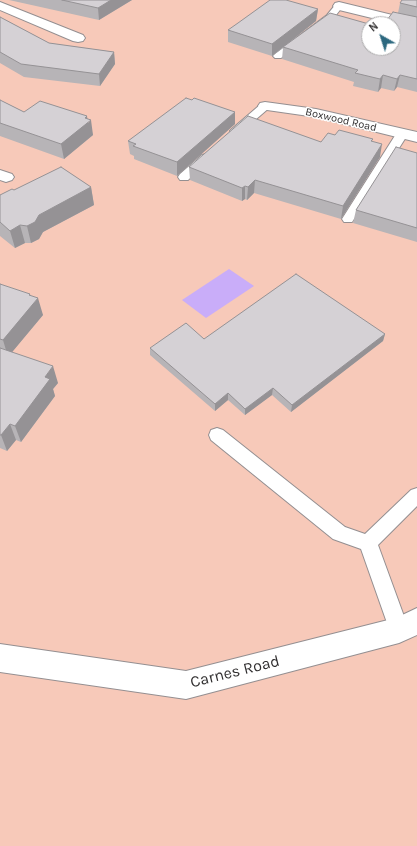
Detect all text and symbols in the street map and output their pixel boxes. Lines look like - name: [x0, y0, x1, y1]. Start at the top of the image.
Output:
- north arrow: [361, 16, 401, 56]
- text: N: [367, 20, 381, 35]
- street label: Boxwood Road: [304, 105, 378, 135]
- street label: Carnes Road: [188, 652, 282, 692]

